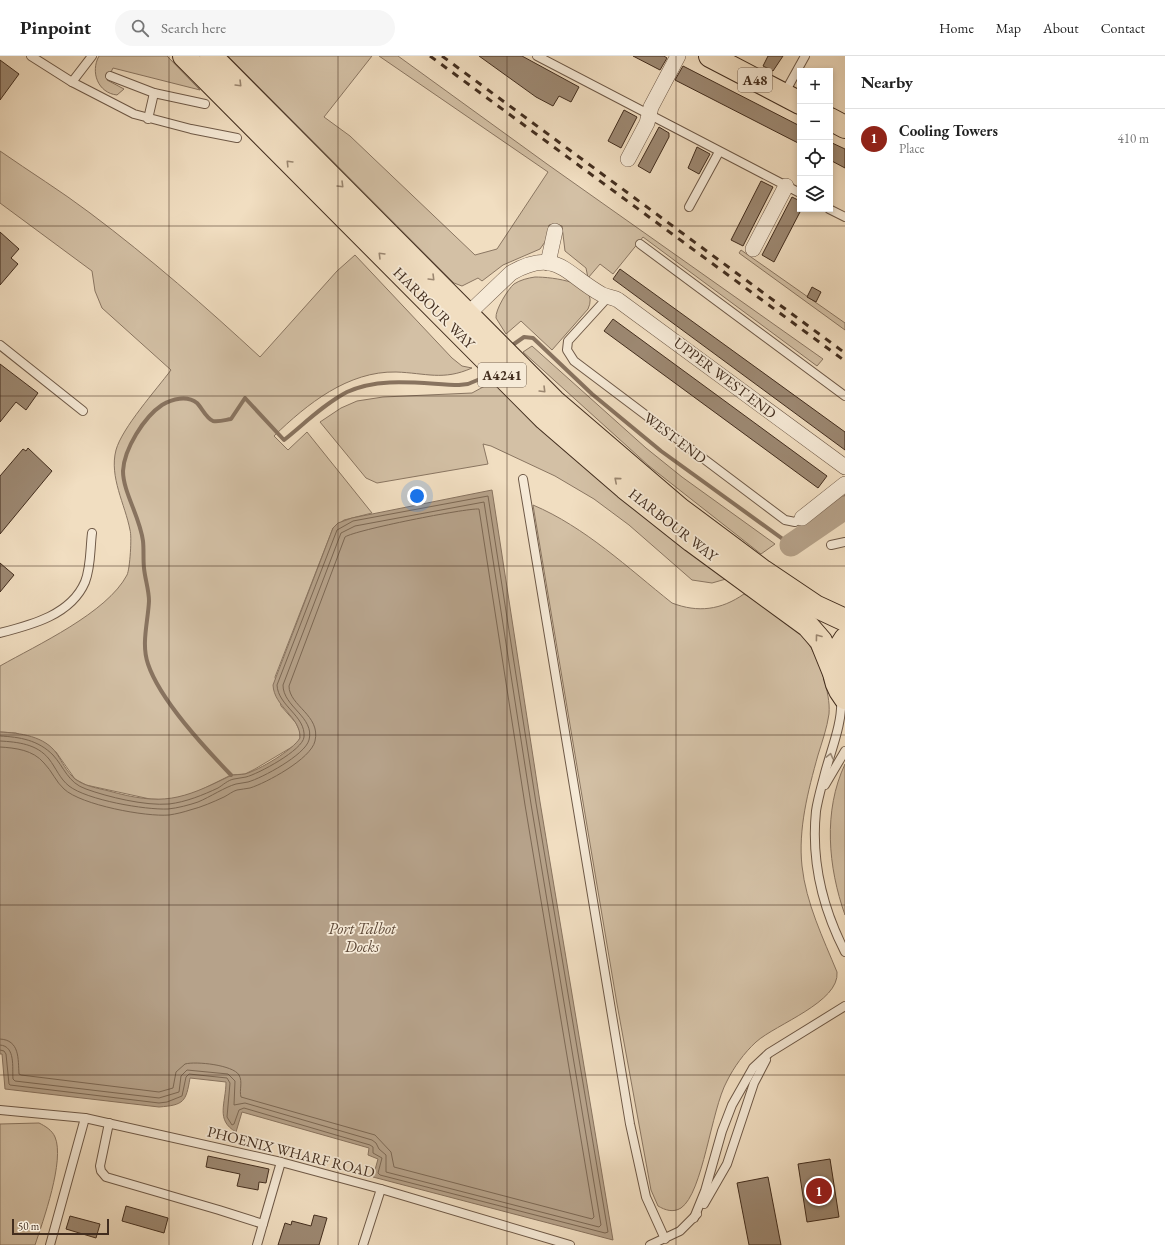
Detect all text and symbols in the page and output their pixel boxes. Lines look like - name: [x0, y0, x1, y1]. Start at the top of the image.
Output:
- search box: [115, 10, 395, 46]
- text: Pinpoint: [20, 15, 91, 40]
- icon: search: [129, 17, 151, 39]
- text: Search here: [161, 18, 226, 37]
- text: Home: [939, 19, 974, 37]
- text: Map: [996, 19, 1021, 37]
- text: About: [1043, 19, 1079, 37]
- text: Contact: [1101, 19, 1145, 37]
- road number: A48: [738, 68, 772, 92]
- map controls: [797, 68, 833, 212]
- button: +: [797, 68, 833, 104]
- text: Nearby: [861, 71, 913, 93]
- one-way arrow: [234, 79, 242, 86]
- button: −: [797, 104, 833, 140]
- text: Cooling Towers: [899, 121, 998, 140]
- text: 1: [871, 130, 877, 147]
- text: 410 m: [1118, 130, 1149, 147]
- button: locate: [797, 140, 833, 176]
- text: Place: [899, 140, 925, 157]
- one-way arrow: [286, 160, 294, 168]
- button: layers: [797, 176, 833, 212]
- one-way arrow: [336, 180, 344, 188]
- one-way arrow: [378, 252, 386, 260]
- street label: HARBOUR WAY: [389, 263, 480, 353]
- one-way arrow: [427, 273, 435, 281]
- street label: UPPER WEST END: [670, 333, 780, 422]
- road number: A4241: [478, 363, 526, 387]
- one-way arrow: [538, 385, 546, 393]
- street label: WEST END: [640, 408, 711, 467]
- one-way arrow: [614, 478, 621, 485]
- street label: HARBOUR WAY: [625, 484, 723, 566]
- your location: [407, 486, 427, 506]
- one-way arrow: [816, 635, 823, 642]
- one-way arrow: [825, 753, 833, 760]
- water label: Port Talbot Docks: [328, 918, 397, 957]
- street label: PHOENIX WHARF ROAD: [205, 1121, 377, 1182]
- pin: 1: [806, 1176, 832, 1206]
- scale bar: [12, 1217, 109, 1236]
- text: 50 m: [18, 1219, 39, 1233]

